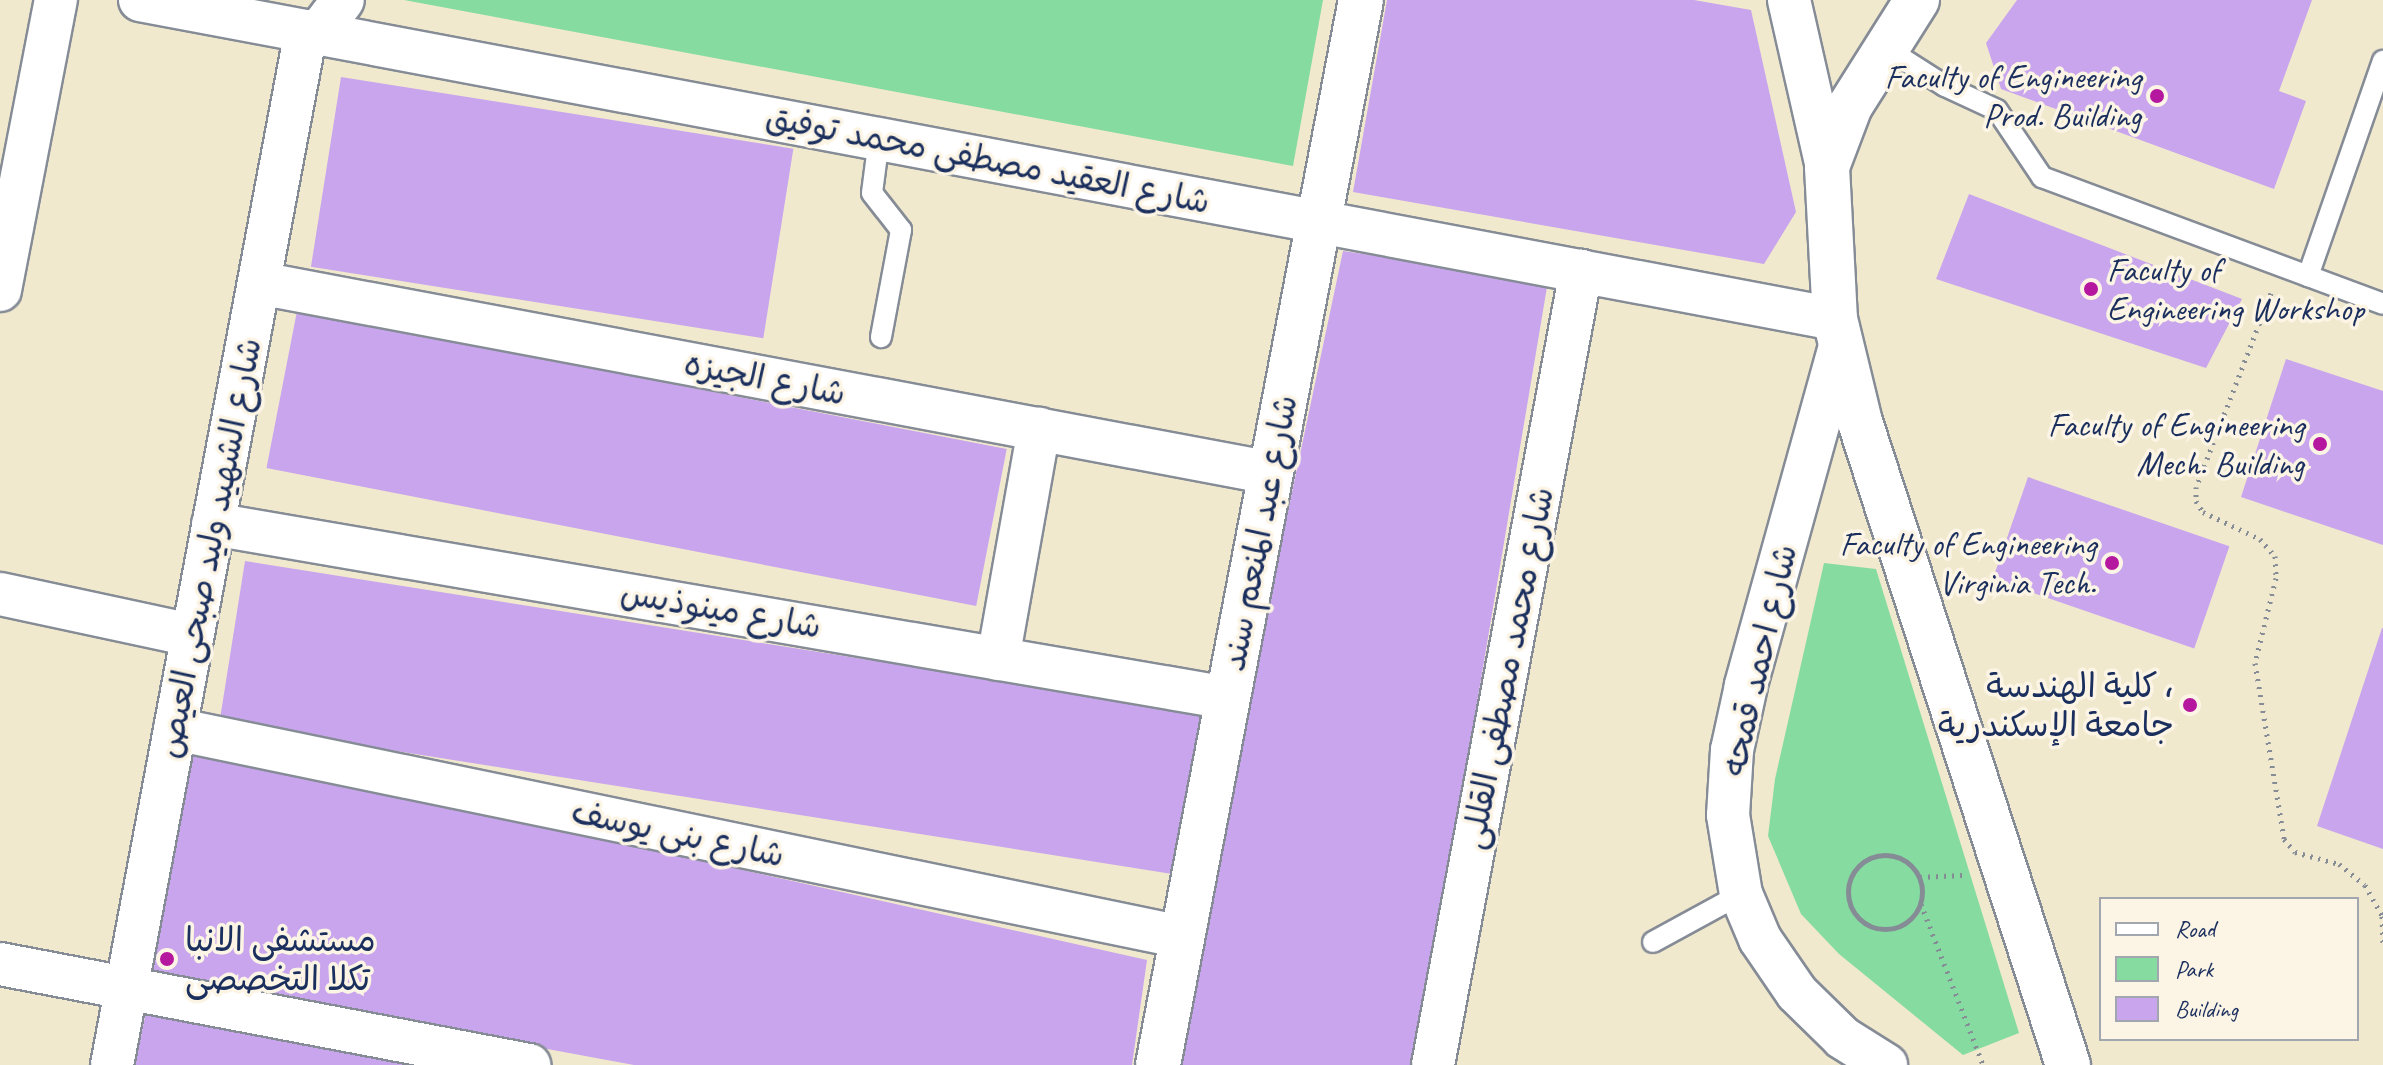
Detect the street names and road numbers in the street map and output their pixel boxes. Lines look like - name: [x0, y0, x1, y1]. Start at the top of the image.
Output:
- street label: شارع العقيد مصطفى محمد توفيق: [763, 96, 1213, 222]
- street label: شارع الشهيد وليد صبحى العيص: [148, 334, 270, 762]
- street label: شارع الجيزه: [681, 342, 849, 414]
- street label: شارع عبد المنعم سند: [1212, 391, 1306, 675]
- street label: شارع محمد مصطفى القللى: [1452, 483, 1562, 853]
- street label: شارع احمد قمحه: [1713, 540, 1805, 780]
- street label: شارع مينوذيس: [618, 571, 824, 647]
- street label: شارع بنى يوسف: [568, 791, 788, 875]

